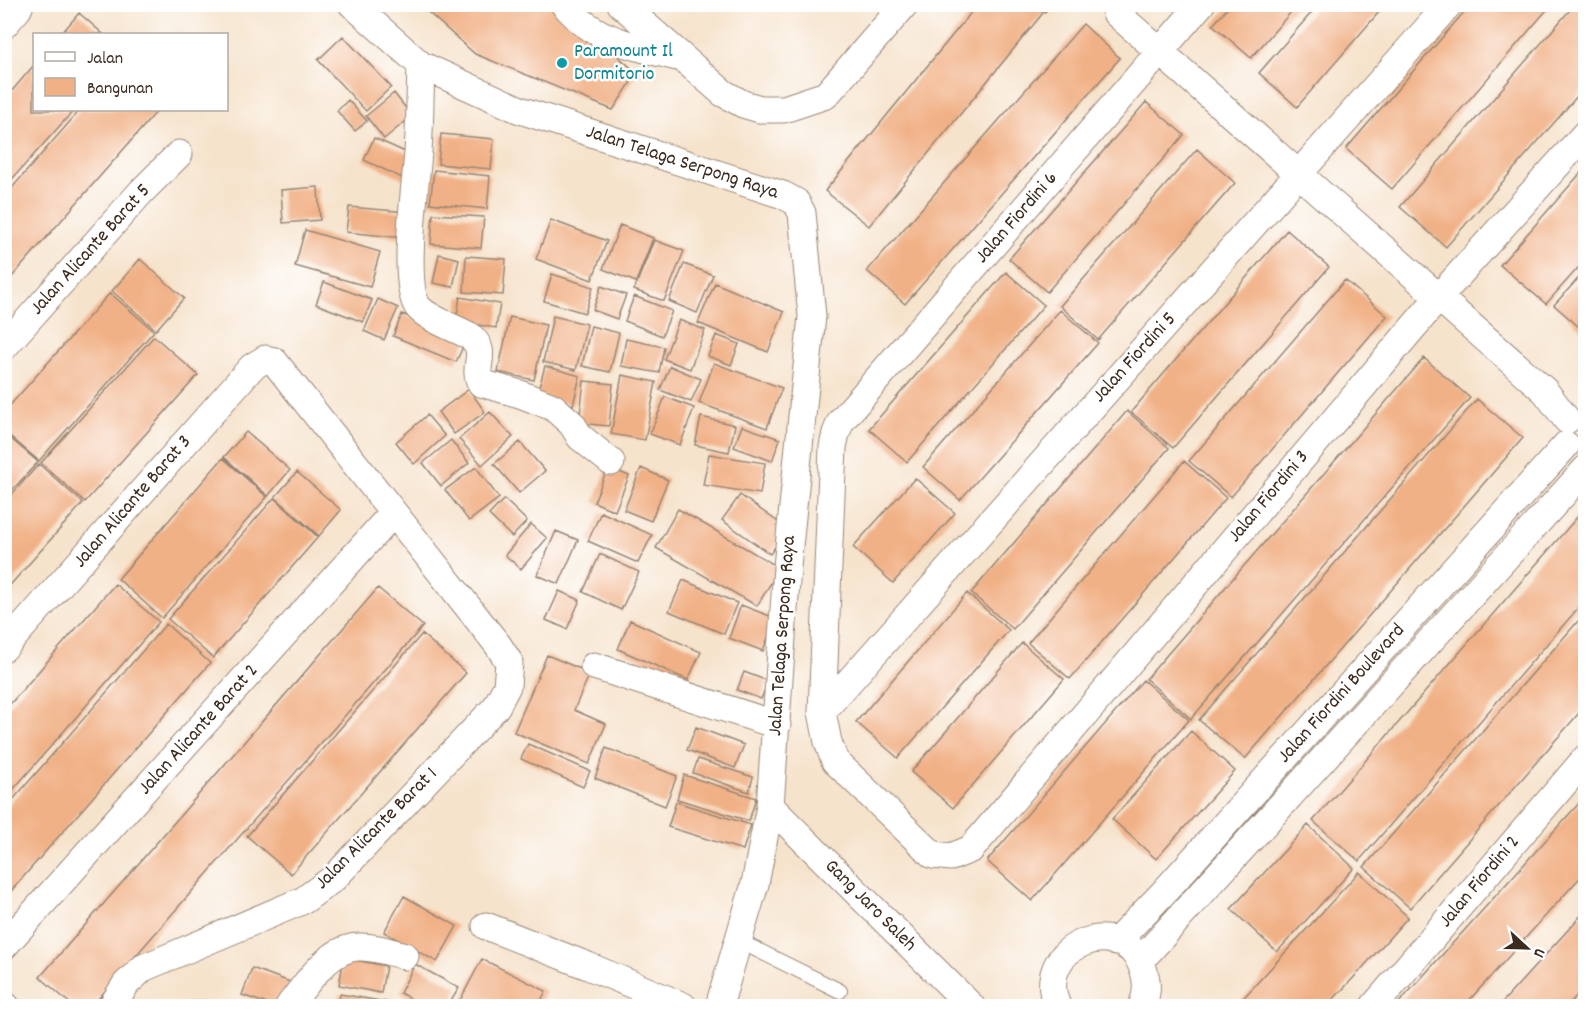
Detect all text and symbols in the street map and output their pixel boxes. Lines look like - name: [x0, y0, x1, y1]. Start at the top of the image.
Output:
- legend: [33, 33, 228, 111]
- place label: Paramount Il Dormitorio: [574, 38, 673, 89]
- text: Jalan: [87, 47, 123, 72]
- marker: Paramount Il Dormitorio: [555, 56, 569, 70]
- text: Bangunan: [87, 77, 153, 102]
- street label: Jalan Telaga Serpong Raya: [582, 119, 782, 208]
- street label: Jalan Fiordini 6: [969, 166, 1065, 270]
- street label: Jalan Alicante Barat 5: [24, 178, 158, 322]
- street label: Jalan Fiordini 5: [1087, 307, 1183, 409]
- street label: Jalan Alicante Barat 3: [67, 429, 199, 575]
- street label: Jalan Fiordini 3: [1222, 445, 1316, 549]
- street label: Jalan Telaga Serpong Raya: [762, 534, 804, 737]
- street label: Jalan Fiordini Boulevard: [1272, 618, 1412, 770]
- street label: Jalan Alicante Barat 2: [132, 658, 266, 802]
- street label: Jalan Alicante Barat 1: [309, 761, 445, 897]
- street label: Jalan Fiordini 2: [1433, 830, 1527, 934]
- street label: Gang Jaro Saleh: [817, 853, 923, 959]
- north arrow: [1497, 918, 1557, 978]
- text: U: [1526, 945, 1551, 961]

